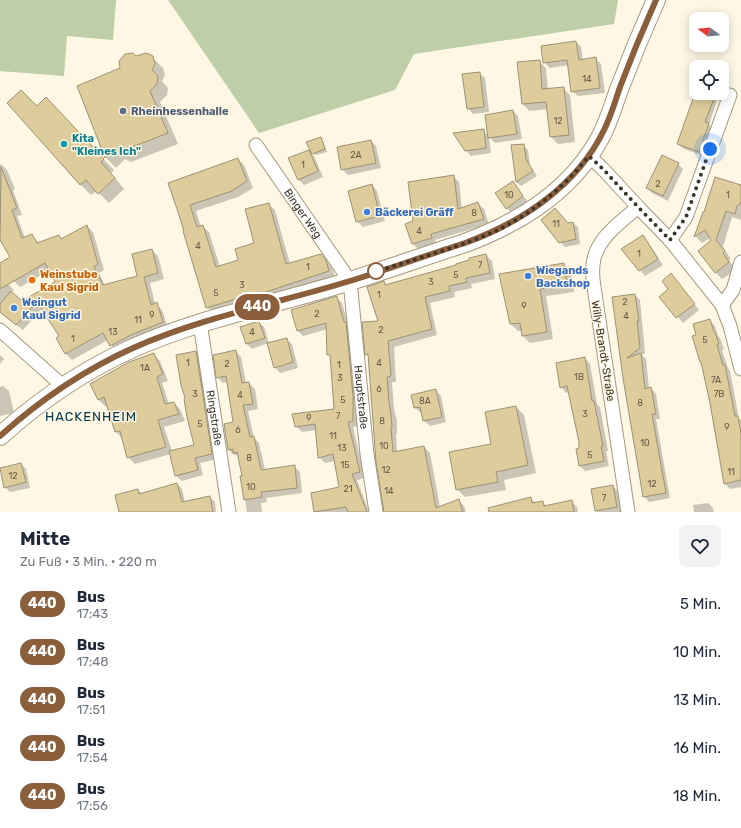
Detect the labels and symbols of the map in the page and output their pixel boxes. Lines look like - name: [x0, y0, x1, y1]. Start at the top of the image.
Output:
- north arrow: [689, 12, 729, 52]
- house number: 14: [582, 74, 592, 84]
- place label: Rheinhessenhalle: [131, 105, 229, 118]
- marker: Rheinhessenhalle: [118, 106, 128, 116]
- house number: 12: [553, 116, 563, 126]
- place label: Kita "Kleines Ich": [72, 132, 141, 158]
- marker: Kita "Kleines Ich": [59, 139, 69, 149]
- your location: [700, 139, 720, 159]
- house number: 2A: [350, 150, 362, 160]
- house number: 1: [301, 160, 305, 170]
- house number: 2: [655, 179, 661, 189]
- street label: Binger Weg: [282, 186, 325, 241]
- house number: 10: [504, 190, 514, 200]
- house number: 1: [726, 190, 730, 200]
- place label: Bäckerei Gräff: [375, 206, 454, 219]
- marker: Bäckerei Gräff: [362, 207, 372, 217]
- house number: 8: [471, 208, 477, 218]
- house number: 11: [552, 219, 560, 229]
- house number: 4: [416, 226, 422, 236]
- house number: 4: [195, 241, 201, 251]
- house number: 1: [637, 249, 641, 259]
- house number: 7: [478, 260, 483, 270]
- house number: 1: [306, 262, 310, 272]
- unlabelled marker: [367, 262, 385, 280]
- place label: Wiegands Backshop: [536, 264, 590, 290]
- place label: Weinstube Kaul Sigrid: [40, 268, 99, 294]
- house number: 5: [453, 270, 459, 280]
- marker: Wiegands Backshop: [523, 271, 533, 281]
- marker: Weinstube Kaul Sigrid: [27, 275, 37, 285]
- house number: 3: [428, 277, 434, 287]
- house number: 3: [239, 280, 245, 290]
- house number: 5: [213, 288, 219, 298]
- house number: 1: [377, 290, 381, 300]
- line badge: 440: [234, 294, 280, 320]
- place label: Weingut Kaul Sigrid: [22, 296, 81, 322]
- house number: 2: [622, 297, 628, 307]
- street label: Willy-Brandt-Straße: [589, 300, 617, 402]
- house number: 9: [521, 301, 527, 311]
- marker: Weingut Kaul Sigrid: [9, 303, 19, 313]
- house number: 2: [314, 309, 320, 319]
- house number: 9: [149, 310, 155, 320]
- house number: 4: [623, 311, 629, 321]
- house number: 11: [134, 315, 142, 325]
- house number: 2: [378, 325, 384, 335]
- house number: 13: [108, 327, 118, 337]
- house number: 4: [249, 327, 255, 337]
- house number: 1: [71, 334, 75, 344]
- house number: 5: [702, 335, 708, 345]
- house number: 1: [186, 358, 190, 368]
- house number: 4: [376, 358, 382, 368]
- house number: 2: [224, 359, 230, 369]
- house number: 1: [337, 360, 341, 370]
- house number: 1A: [140, 363, 150, 373]
- street label: Hauptstraße: [352, 365, 371, 430]
- house number: 1B: [574, 372, 584, 382]
- house number: 3: [337, 373, 343, 383]
- house number: 7A: [711, 375, 721, 385]
- house number: 6: [376, 384, 382, 394]
- house number: 3: [192, 389, 198, 399]
- street label: Ringstraße: [204, 389, 225, 446]
- house number: 7B: [714, 389, 724, 399]
- house number: 4: [237, 390, 243, 400]
- house number: 5: [340, 395, 346, 405]
- house number: 8A: [419, 396, 431, 406]
- house number: 8: [637, 398, 643, 408]
- district label: HACKENHEIM: [45, 409, 137, 424]
- house number: 3: [582, 409, 588, 419]
- house number: 7: [336, 411, 341, 421]
- house number: 9: [306, 413, 312, 423]
- house number: 8: [379, 416, 385, 426]
- house number: 5: [197, 419, 203, 429]
- house number: 9: [724, 422, 730, 432]
- house number: 6: [235, 425, 241, 435]
- house number: 11: [329, 431, 337, 441]
- house number: 10: [640, 438, 650, 448]
- house number: 10: [379, 441, 389, 451]
- house number: 13: [337, 443, 347, 453]
- house number: 5: [587, 450, 593, 460]
- house number: 8: [246, 453, 252, 463]
- house number: 15: [340, 460, 350, 470]
- house number: 12: [381, 465, 391, 475]
- house number: 11: [727, 467, 735, 477]
- house number: 12: [8, 471, 18, 481]
- house number: 12: [647, 479, 657, 489]
- house number: 10: [246, 482, 256, 492]
- house number: 21: [343, 484, 353, 494]
- house number: 14: [384, 486, 394, 496]
- house number: 7: [602, 493, 607, 503]

